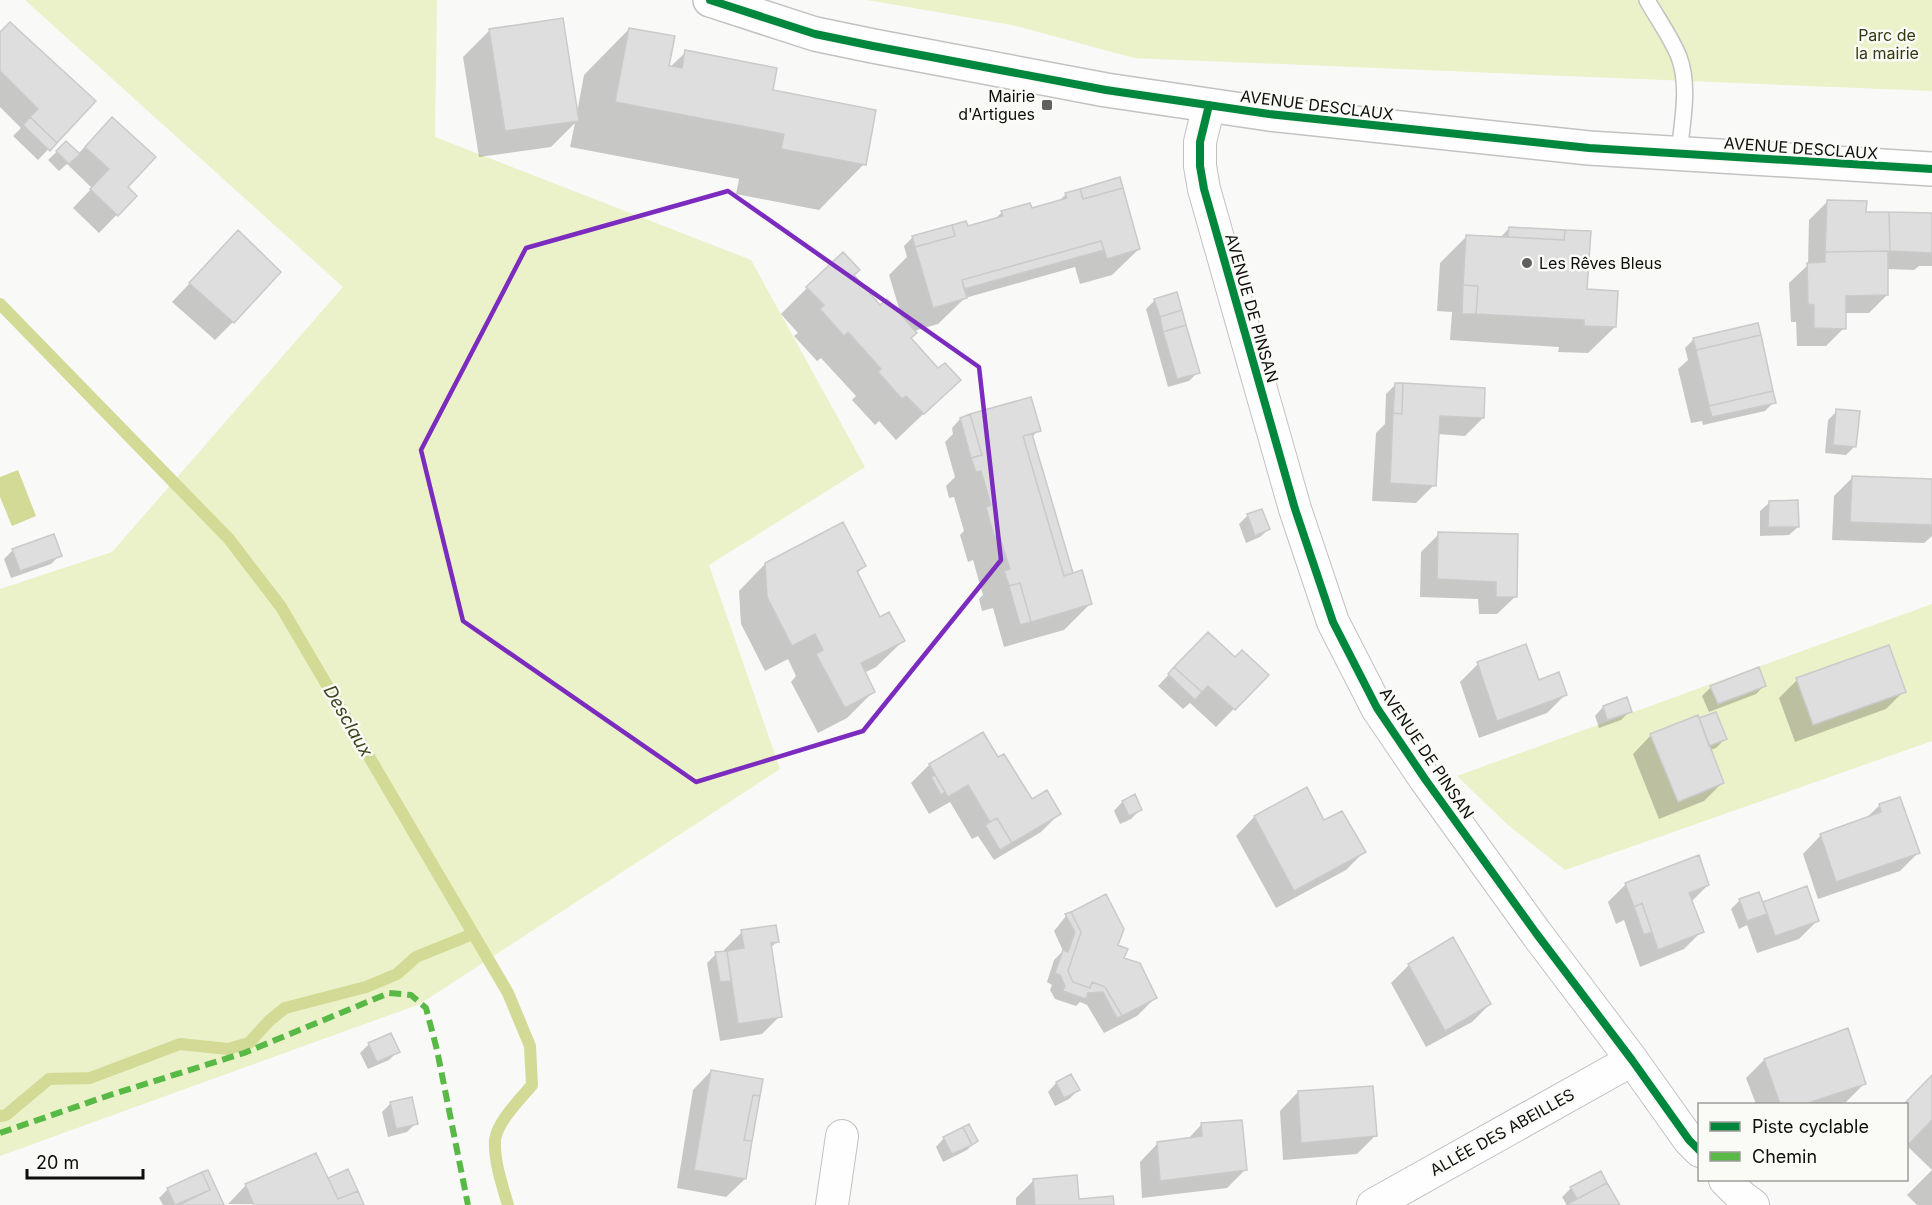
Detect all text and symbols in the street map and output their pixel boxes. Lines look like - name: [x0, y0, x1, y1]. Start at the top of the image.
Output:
- park label: Parc de la mairie: [1855, 25, 1919, 63]
- place label: Mairie d'Artigues: [958, 86, 1035, 124]
- street label: AVENUE DESCLAUX: [1239, 86, 1395, 124]
- marker: Mairie d'Artigues: [1040, 98, 1054, 112]
- street label: AVENUE DESCLAUX: [1723, 133, 1879, 163]
- street label: AVENUE DE PINSAN: [1221, 231, 1283, 385]
- place label: Les Rêves Bleus: [1539, 253, 1662, 273]
- marker: Les Rêves Bleus: [1520, 256, 1534, 270]
- water label: Desclaux: [320, 681, 377, 760]
- street label: AVENUE DE PINSAN: [1376, 683, 1478, 823]
- street label: ALLÉE DES ABEILLES: [1426, 1084, 1578, 1180]
- legend: [1698, 1103, 1908, 1181]
- text: Piste cyclable: [1752, 1116, 1869, 1137]
- scale bar: [27, 1142, 142, 1180]
- text: Chemin: [1752, 1146, 1817, 1167]
- text: 20 m: [36, 1152, 79, 1173]

